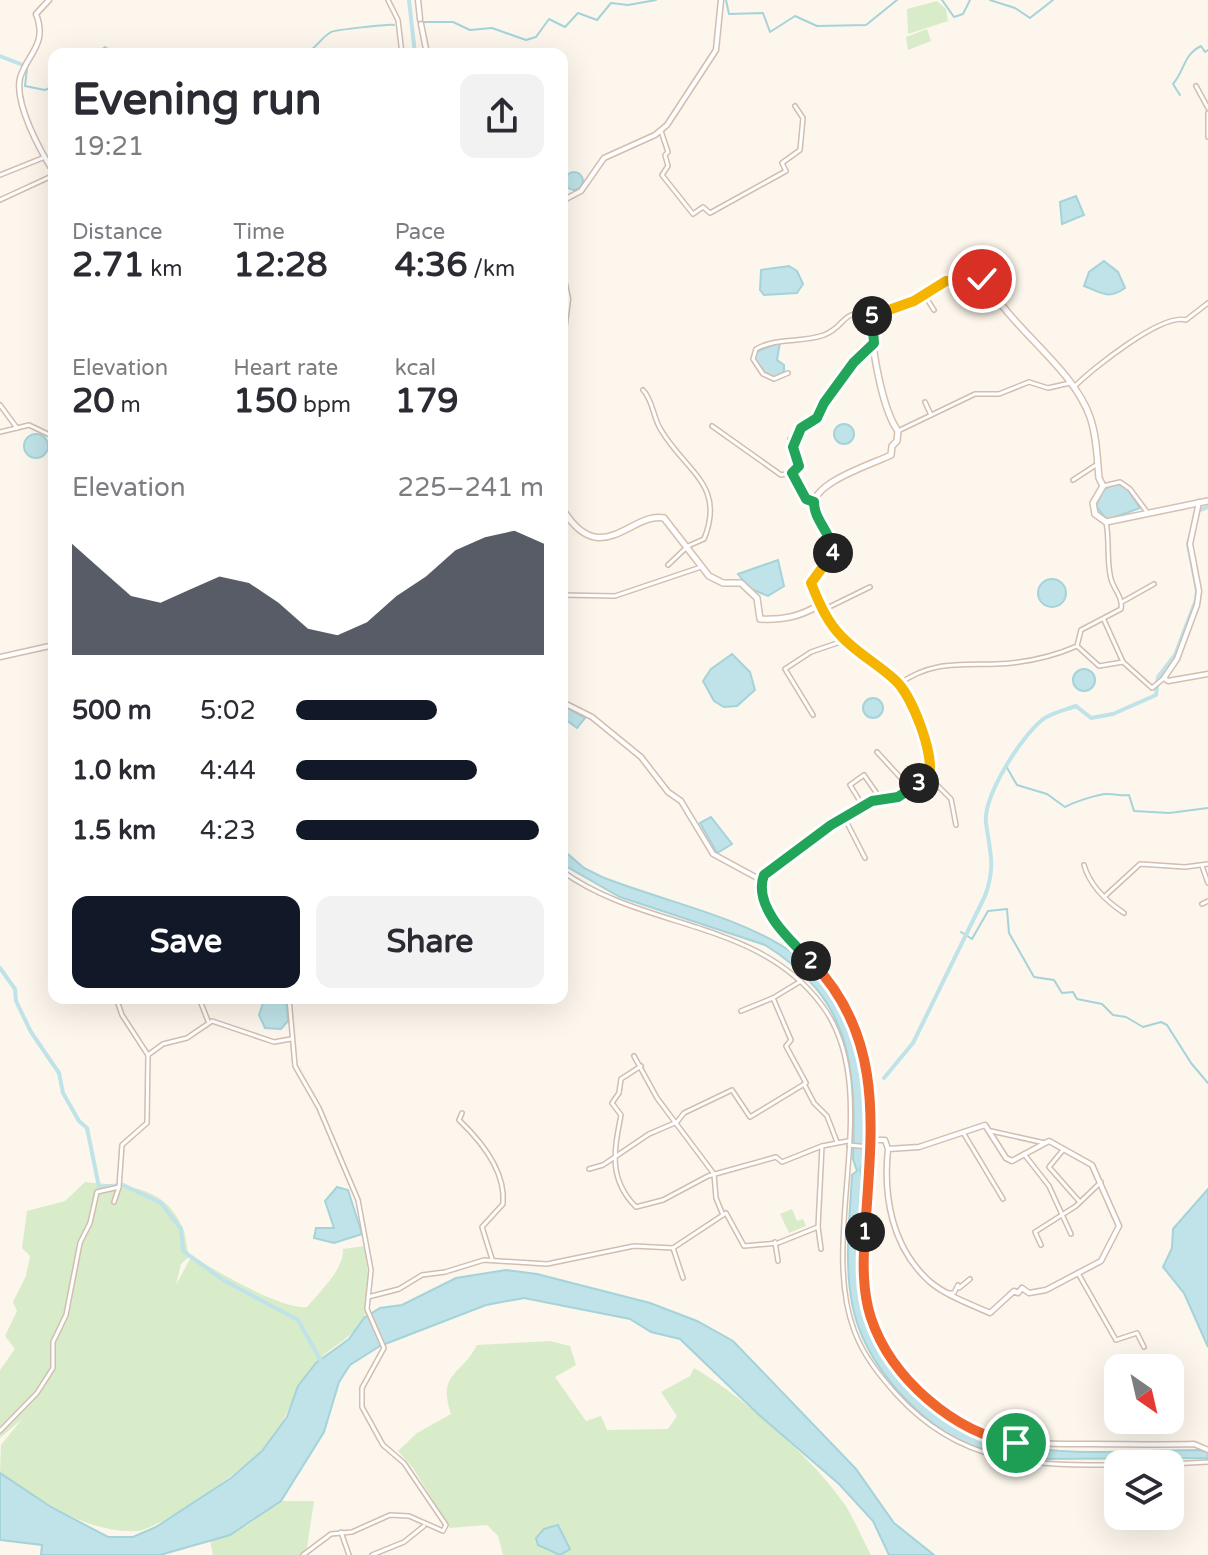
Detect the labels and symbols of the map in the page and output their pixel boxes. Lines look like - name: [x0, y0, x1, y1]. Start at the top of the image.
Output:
- pin: [948, 245, 1016, 313]
- pin: 5: [852, 296, 892, 336]
- pin: 4: [813, 533, 853, 573]
- pin: 3: [899, 763, 939, 803]
- pin: 2: [791, 941, 831, 981]
- pin: 1: [845, 1212, 885, 1252]
- north arrow: [1104, 1354, 1184, 1434]
- pin: [982, 1409, 1050, 1477]

